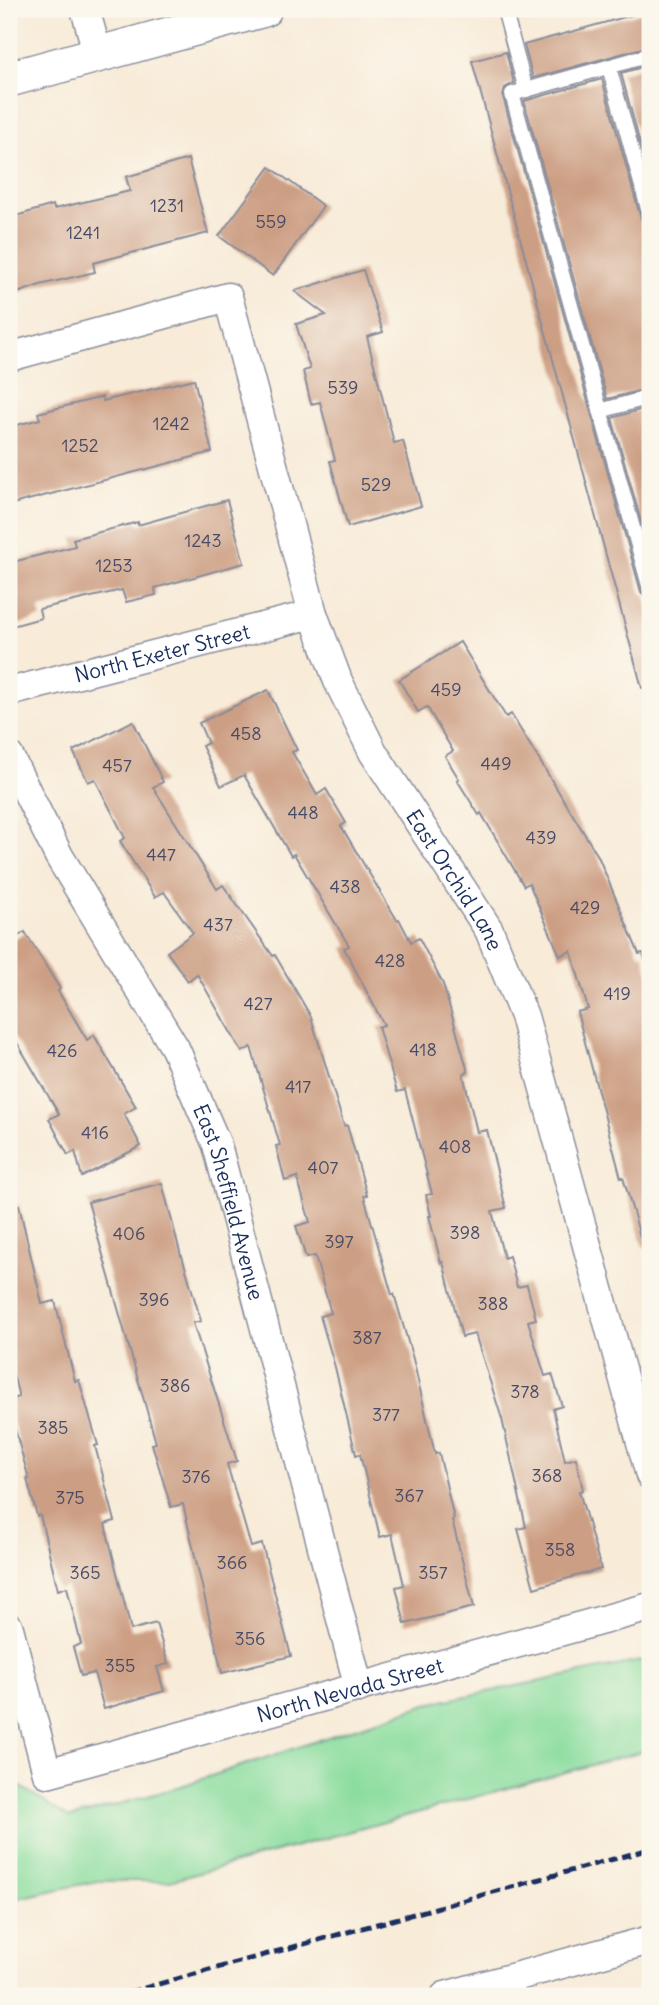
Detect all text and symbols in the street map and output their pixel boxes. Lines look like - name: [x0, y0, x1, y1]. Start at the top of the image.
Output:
- house number: 1231: [150, 194, 184, 217]
- house number: 559: [255, 210, 287, 233]
- house number: 1241: [66, 221, 100, 244]
- house number: 539: [328, 376, 358, 399]
- house number: 1242: [153, 412, 190, 435]
- house number: 1252: [61, 434, 99, 457]
- house number: 529: [361, 473, 391, 496]
- house number: 1243: [184, 529, 222, 552]
- house number: 1253: [95, 554, 133, 577]
- street label: North Exeter Street: [72, 617, 253, 688]
- house number: 459: [430, 678, 462, 701]
- house number: 458: [230, 722, 262, 745]
- house number: 449: [480, 752, 512, 775]
- house number: 457: [102, 754, 132, 777]
- house number: 448: [287, 801, 319, 824]
- street label: East Orchid Lane: [400, 804, 509, 954]
- house number: 439: [526, 826, 556, 849]
- house number: 447: [146, 843, 176, 866]
- house number: 438: [330, 875, 361, 898]
- house number: 429: [570, 896, 600, 919]
- house number: 437: [203, 913, 233, 936]
- house number: 428: [375, 949, 405, 972]
- house number: 419: [603, 982, 631, 1005]
- house number: 427: [243, 992, 273, 1015]
- house number: 418: [409, 1038, 437, 1061]
- house number: 426: [47, 1039, 77, 1062]
- house number: 417: [285, 1075, 311, 1098]
- street label: East Sheffield Avenue: [187, 1100, 270, 1303]
- house number: 416: [81, 1121, 109, 1144]
- house number: 408: [439, 1135, 471, 1158]
- house number: 407: [308, 1156, 339, 1179]
- house number: 398: [450, 1221, 480, 1244]
- house number: 406: [113, 1222, 145, 1245]
- house number: 397: [324, 1230, 354, 1253]
- house number: 396: [139, 1288, 169, 1311]
- house number: 388: [478, 1292, 508, 1315]
- house number: 387: [352, 1326, 382, 1349]
- house number: 386: [160, 1374, 190, 1397]
- house number: 378: [510, 1380, 540, 1403]
- house number: 377: [372, 1403, 400, 1426]
- house number: 385: [38, 1416, 68, 1439]
- house number: 368: [532, 1464, 562, 1487]
- house number: 376: [181, 1465, 211, 1488]
- house number: 367: [394, 1484, 424, 1507]
- house number: 375: [55, 1486, 85, 1509]
- house number: 358: [545, 1538, 575, 1561]
- house number: 366: [217, 1551, 248, 1574]
- house number: 365: [70, 1561, 100, 1584]
- house number: 357: [418, 1561, 448, 1584]
- house number: 356: [235, 1627, 265, 1650]
- street label: North Nevada Street: [254, 1651, 446, 1728]
- house number: 355: [105, 1654, 135, 1677]

